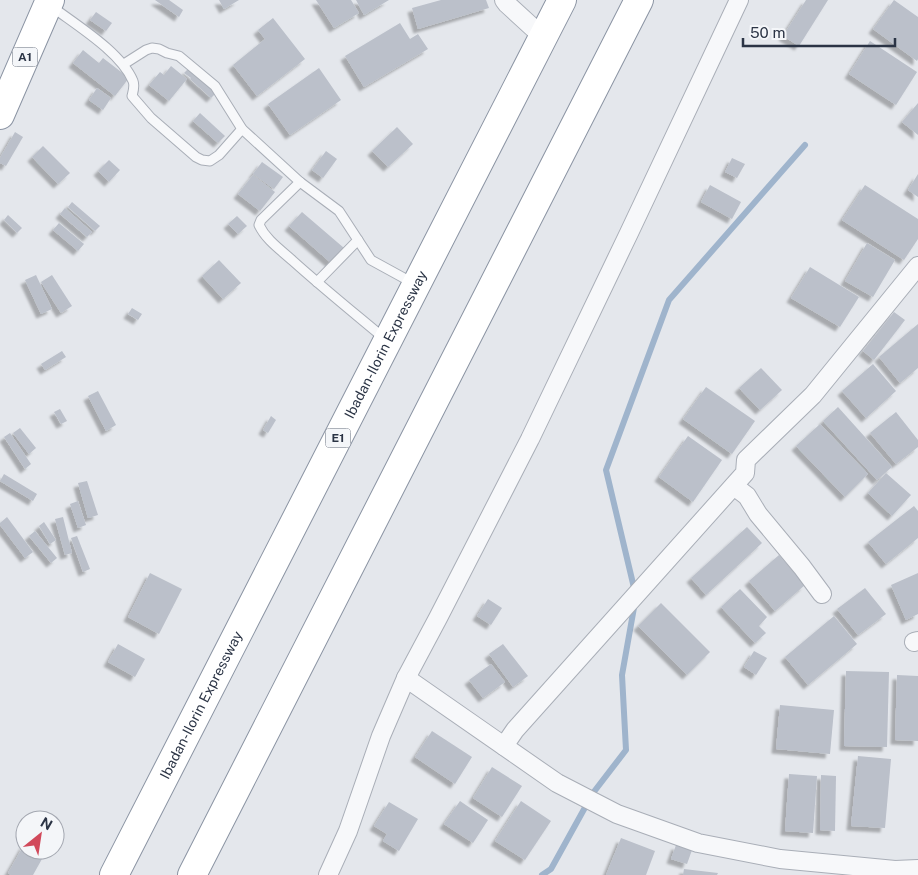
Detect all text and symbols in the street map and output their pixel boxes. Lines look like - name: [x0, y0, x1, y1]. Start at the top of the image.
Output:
- scale bar: [743, 15, 896, 47]
- text: 50 m: [750, 24, 785, 41]
- road number: A1: [12, 48, 38, 66]
- street label: Ibadan-Ilorin Expressway: [341, 268, 430, 421]
- road number: E1: [326, 428, 350, 448]
- street label: Ibadan-Ilorin Expressway: [157, 628, 246, 782]
- north arrow: [15, 810, 65, 860]
- text: N: [38, 814, 55, 833]

